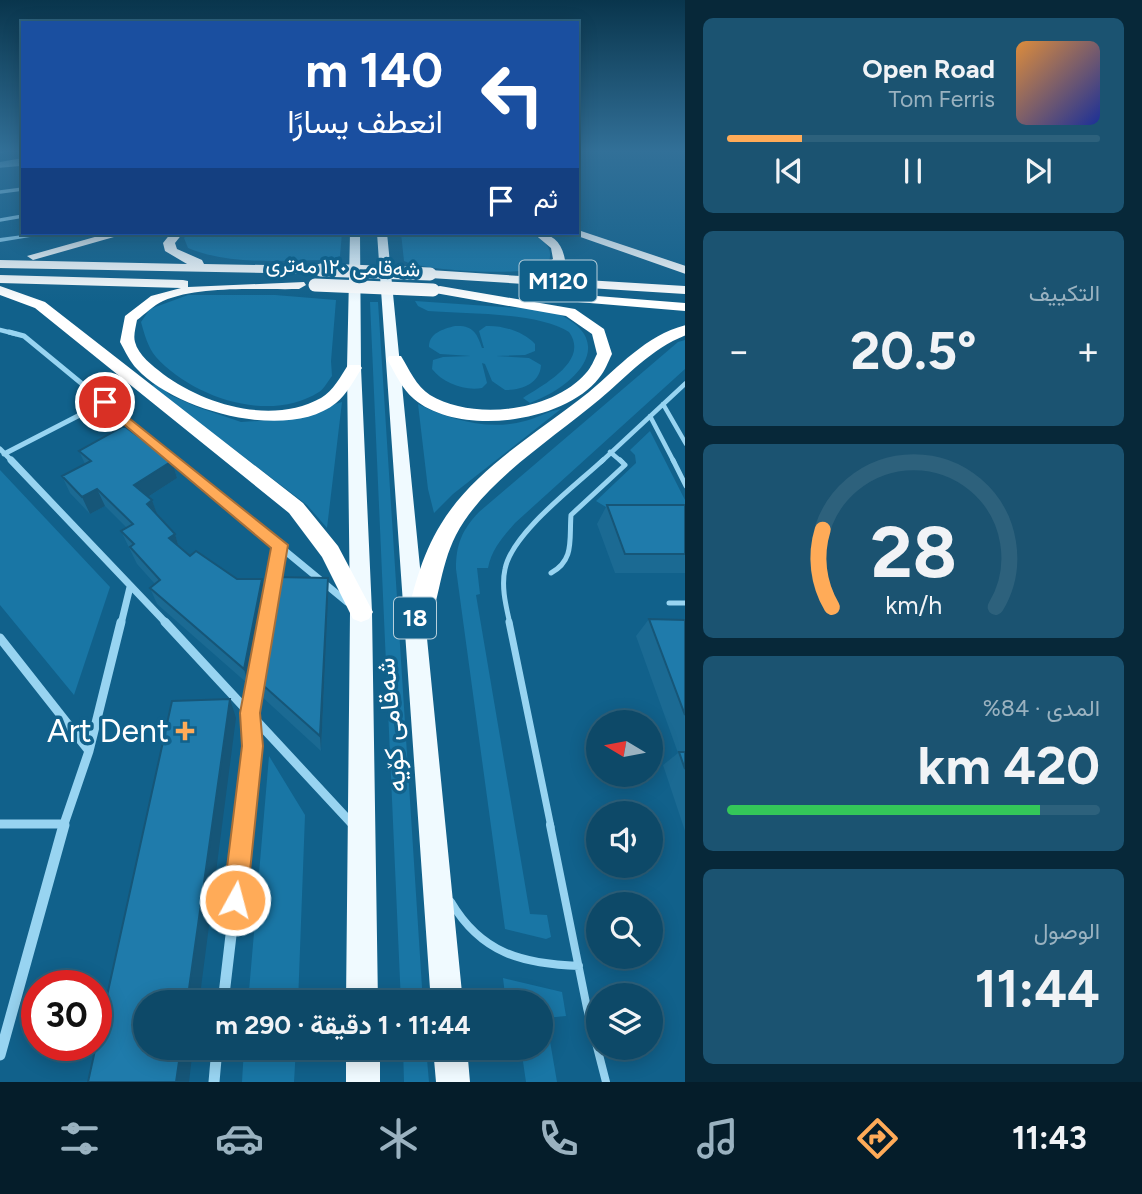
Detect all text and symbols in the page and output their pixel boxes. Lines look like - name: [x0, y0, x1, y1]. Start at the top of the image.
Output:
- text: 140 m: [305, 40, 443, 99]
- icon: left: [467, 49, 558, 140]
- text: Open Road: [862, 53, 995, 85]
- text: Tom Ferris: [889, 85, 995, 113]
- text: انعطف يسارًا: [287, 103, 443, 141]
- icon: previous: [770, 152, 808, 190]
- icon: pause: [894, 152, 932, 190]
- icon: next: [1019, 152, 1057, 190]
- icon: arrive: [482, 182, 520, 220]
- text: ثم: [534, 183, 558, 215]
- street label: شەقامی ١٢٠ مەتری: [265, 251, 421, 283]
- road number: M120: [520, 260, 596, 302]
- text: التكييف: [1029, 279, 1100, 307]
- text: 20.5°: [850, 320, 977, 382]
- text: −: [727, 328, 751, 374]
- text: +: [1076, 328, 1100, 374]
- pin: [75, 372, 135, 432]
- icon: arrive: [86, 383, 124, 421]
- text: 28: [870, 508, 957, 595]
- text: km/h: [885, 590, 942, 620]
- road number: 18: [394, 598, 436, 638]
- street label: شەقامی کۆیە: [369, 656, 413, 794]
- text: المدى · 84%: [983, 694, 1100, 722]
- north arrow: [586, 710, 663, 788]
- map controls: [586, 710, 663, 1060]
- place label: Art Dent: [47, 712, 169, 750]
- marker: Art Dent: [175, 721, 195, 741]
- text: 420 km: [918, 735, 1100, 797]
- button: sound: [586, 801, 663, 878]
- position arrow: [198, 863, 272, 937]
- button: search: [586, 892, 663, 969]
- text: الوصول: [1034, 917, 1100, 945]
- text: 11:44: [975, 958, 1100, 1020]
- speed limit sign: 30: [21, 970, 112, 1061]
- button: layers: [586, 983, 663, 1060]
- text: 11:44 · 1 دقيقة · 290 m: [215, 1009, 471, 1041]
- icon: filters: [55, 1114, 104, 1163]
- icon: car: [215, 1114, 264, 1163]
- icon: climate: [374, 1114, 423, 1163]
- icon: phone: [534, 1114, 583, 1163]
- icon: music: [693, 1114, 742, 1163]
- icon: directions: [853, 1114, 902, 1163]
- text: 11:43: [1012, 1119, 1087, 1157]

